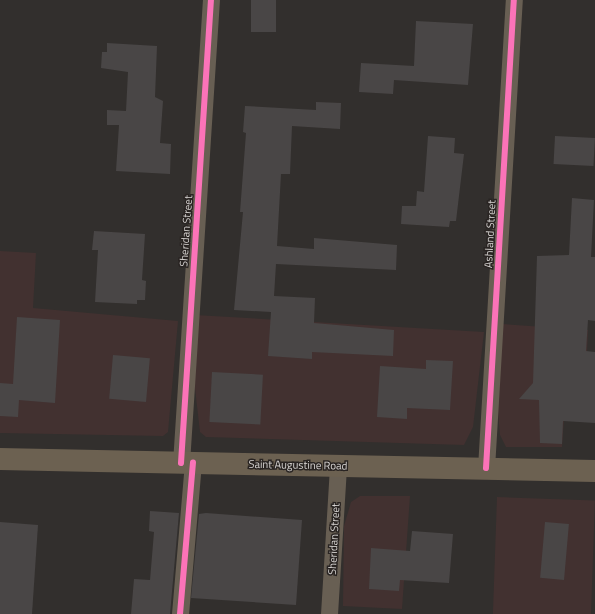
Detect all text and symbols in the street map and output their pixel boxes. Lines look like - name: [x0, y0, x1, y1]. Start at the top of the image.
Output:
- street label: Sheridan Street: [177, 195, 195, 267]
- street label: Ashland Street: [482, 200, 498, 268]
- street label: Saint Augustine Road: [248, 458, 348, 472]
- street label: Sheridan Street: [326, 503, 342, 575]

